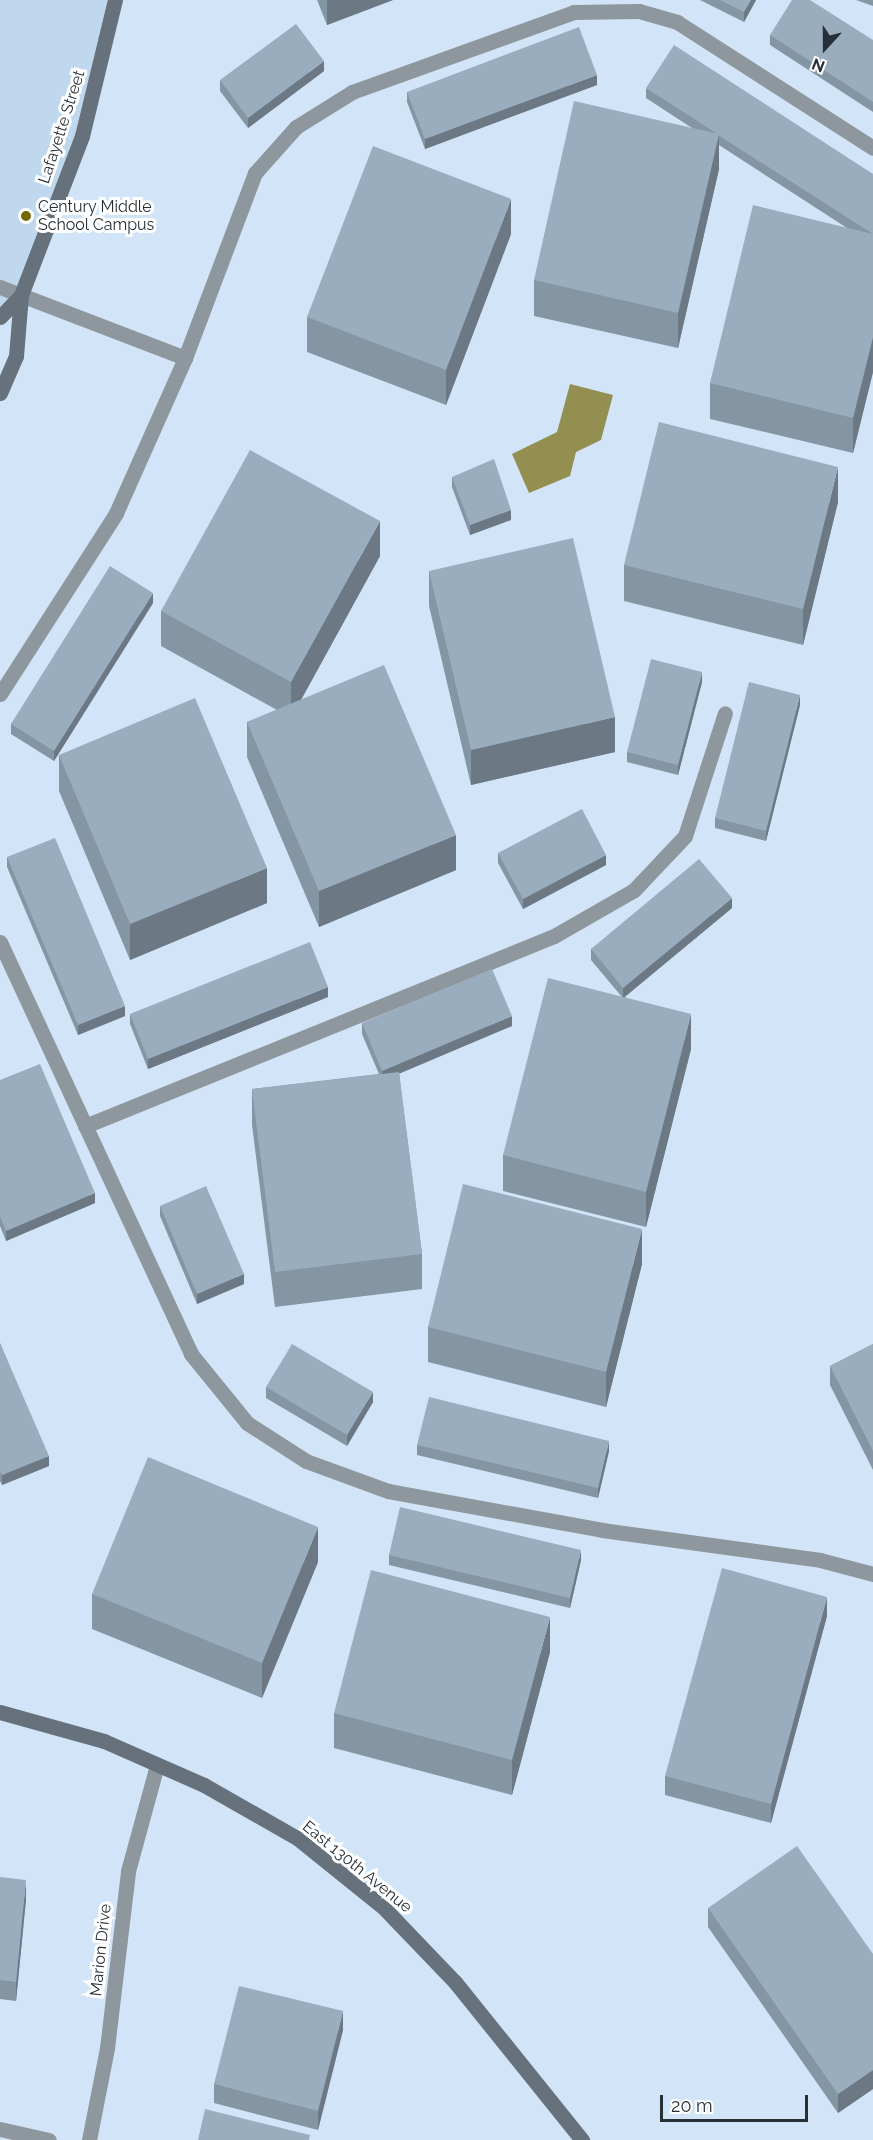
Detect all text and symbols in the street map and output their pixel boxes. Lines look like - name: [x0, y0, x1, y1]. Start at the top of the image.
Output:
- north arrow: [795, 18, 855, 78]
- text: N: [809, 54, 827, 76]
- street label: Lafayette Street: [35, 68, 89, 186]
- place label: Century Middle School Campus: [38, 197, 155, 235]
- marker: Century Middle School Campus: [19, 209, 33, 223]
- street label: East 130th Avenue: [298, 1817, 416, 1917]
- street label: Marion Drive: [87, 1903, 115, 1997]
- scale bar: [663, 2083, 812, 2121]
- text: 20 m: [671, 2095, 713, 2116]

